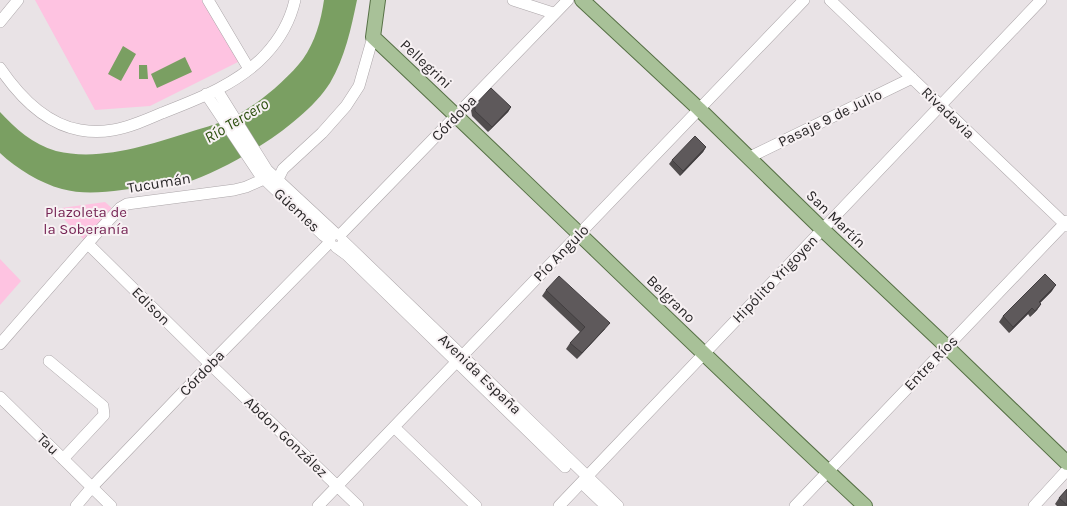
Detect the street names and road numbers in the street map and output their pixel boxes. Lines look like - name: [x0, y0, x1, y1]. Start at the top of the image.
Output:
- street label: Pellegrini: [396, 36, 456, 92]
- street label: Rivadavia: [918, 83, 978, 143]
- street label: Pasaje 9 de Julio: [775, 85, 885, 151]
- street label: Córdoba: [428, 91, 480, 145]
- street label: Tucumán: [126, 169, 192, 197]
- street label: Güemes: [270, 184, 324, 236]
- street label: San Martín: [803, 186, 869, 252]
- street label: Pío Angulo: [529, 221, 593, 285]
- street label: Hipólito Yrigoyen: [729, 231, 821, 327]
- street label: Belgrano: [643, 271, 699, 327]
- street label: Edison: [128, 283, 174, 329]
- street label: Avenida España: [435, 330, 525, 418]
- street label: Entre Ríos: [900, 332, 962, 394]
- street label: Córdoba: [176, 346, 228, 400]
- street label: Abdon González: [241, 393, 331, 481]
- street label: Tau: [33, 429, 63, 459]

